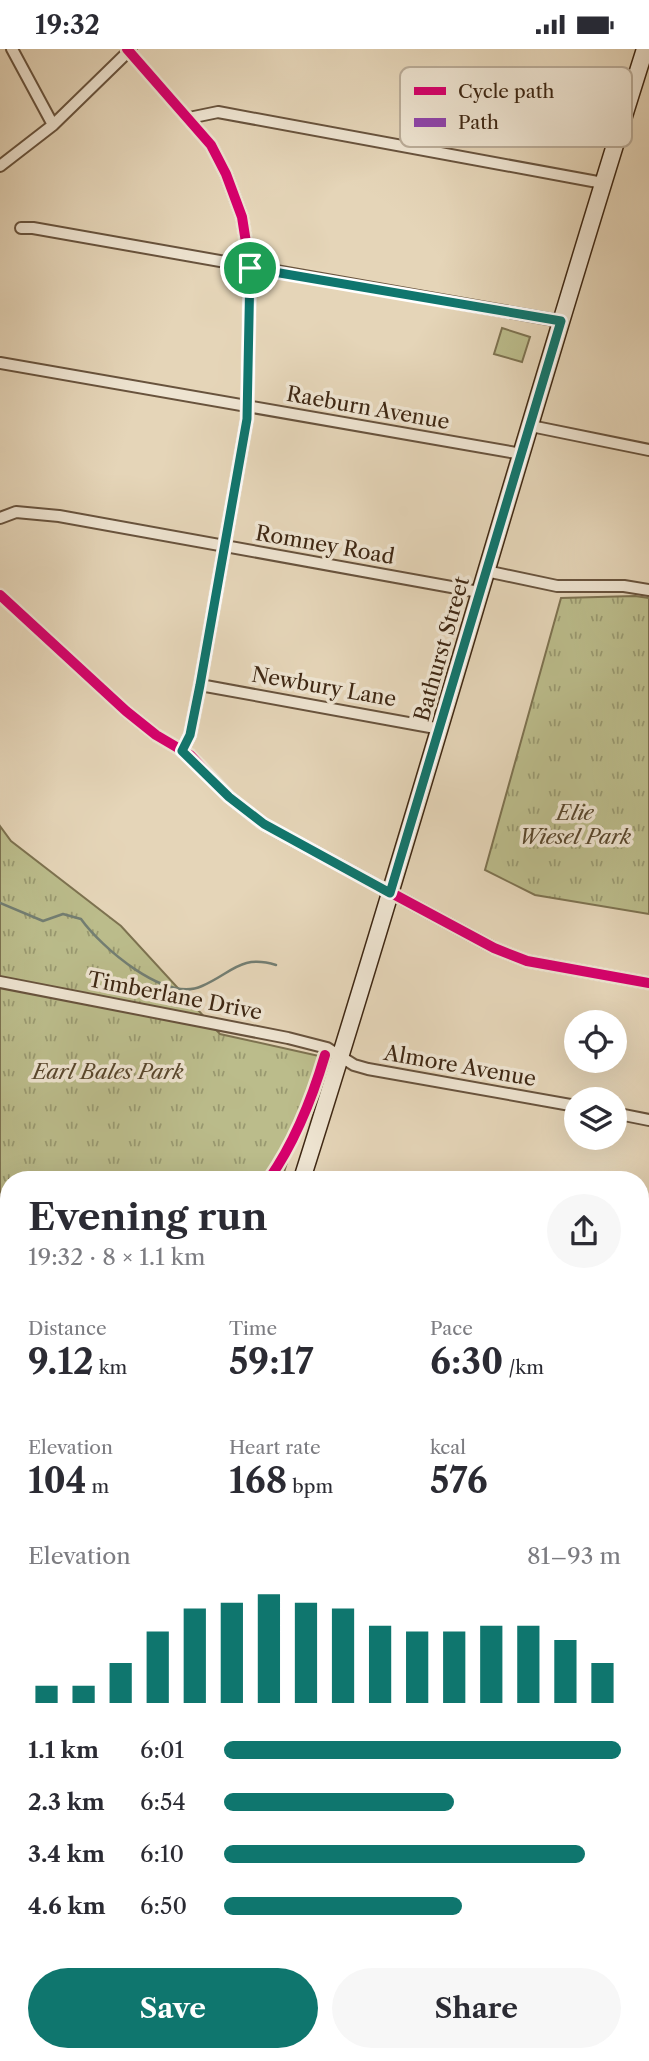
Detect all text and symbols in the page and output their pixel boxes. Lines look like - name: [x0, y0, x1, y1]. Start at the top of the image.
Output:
- text: 19:32: [35, 9, 100, 41]
- legend: [400, 67, 632, 147]
- text: Cycle path: [458, 80, 554, 103]
- text: Path: [458, 111, 499, 134]
- pin: [220, 238, 280, 298]
- icon: arrive: [231, 249, 269, 287]
- street label: Raeburn Avenue: [285, 381, 452, 434]
- street label: Romney Road: [254, 520, 397, 569]
- street label: Bathurst Street: [409, 573, 474, 724]
- street label: Newbury Lane: [250, 661, 398, 712]
- park label: Elie Wiesel Park: [519, 800, 631, 849]
- street label: Timberlane Drive: [86, 966, 264, 1025]
- map controls: [564, 1010, 627, 1150]
- button: locate: [564, 1010, 627, 1073]
- street label: Almore Avenue: [381, 1040, 538, 1091]
- park label: Earl Bales Park: [30, 1059, 184, 1084]
- button: layers: [564, 1087, 627, 1150]
- text: Evening run: [28, 1193, 268, 1240]
- button: share: [547, 1194, 621, 1268]
- text: 19:32 · 8 × 1.1 km: [28, 1243, 205, 1271]
- text: Distance: [28, 1317, 107, 1340]
- text: Time: [229, 1317, 277, 1340]
- text: Pace: [430, 1317, 473, 1340]
- text: 9.12: [28, 1340, 94, 1383]
- text: 59:17: [229, 1340, 314, 1383]
- text: 6:30: [430, 1340, 503, 1383]
- text: km: [94, 1356, 127, 1379]
- text: /km: [503, 1356, 544, 1379]
- text: Elevation: [28, 1436, 113, 1459]
- text: Heart rate: [229, 1436, 321, 1459]
- text: kcal: [430, 1436, 466, 1459]
- text: 104: [28, 1459, 86, 1502]
- text: 168: [229, 1459, 287, 1502]
- text: 576: [430, 1459, 488, 1502]
- text: m: [86, 1475, 109, 1498]
- text: bpm: [287, 1475, 333, 1498]
- text: Elevation: [28, 1542, 131, 1570]
- text: 81–93 m: [527, 1542, 621, 1570]
- text: 1.1 km: [28, 1736, 99, 1764]
- text: 6:01: [140, 1736, 184, 1764]
- text: 2.3 km: [28, 1788, 105, 1816]
- text: 6:54: [140, 1788, 186, 1816]
- text: 3.4 km: [28, 1840, 105, 1868]
- text: 6:10: [140, 1840, 184, 1868]
- text: 4.6 km: [28, 1892, 106, 1920]
- text: 6:50: [140, 1892, 187, 1920]
- button: Save: [28, 1968, 318, 2048]
- button: Share: [332, 1968, 621, 2048]

